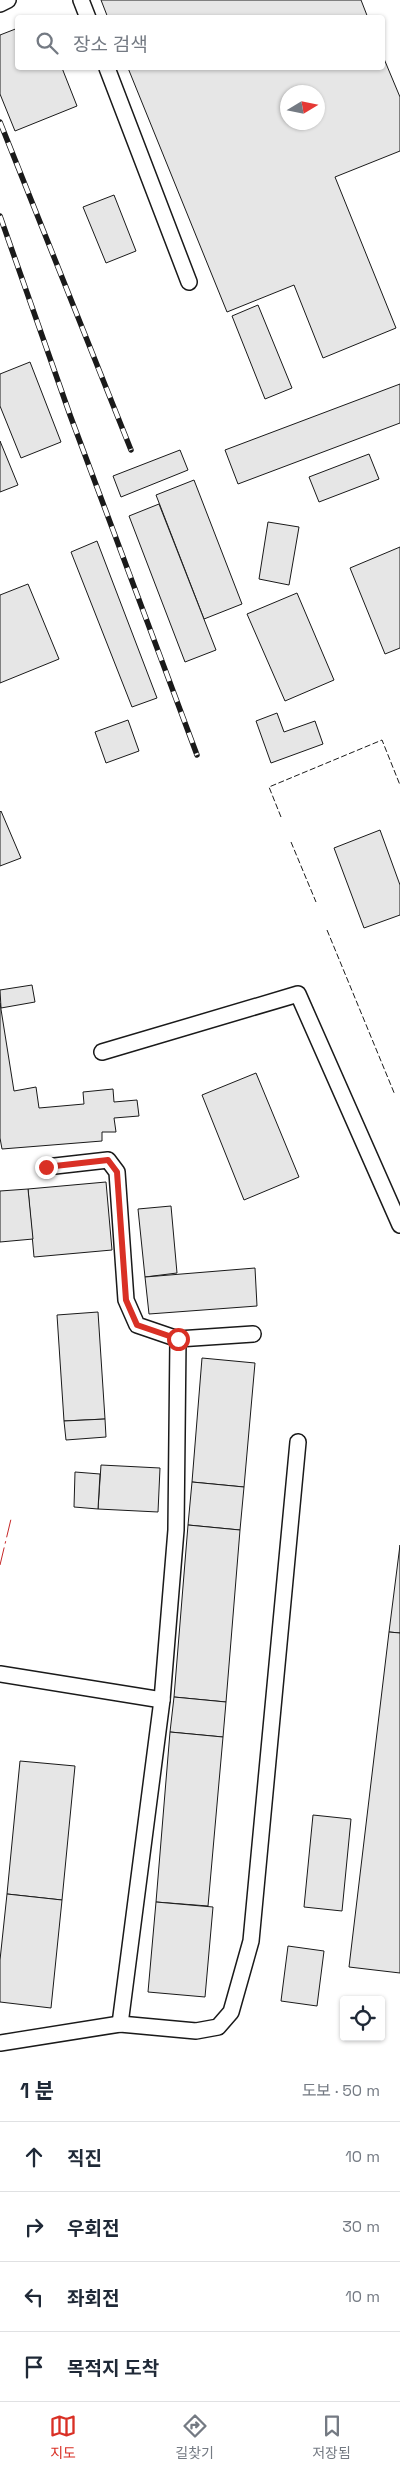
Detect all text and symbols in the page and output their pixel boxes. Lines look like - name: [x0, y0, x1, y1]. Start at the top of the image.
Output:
- search box: [15, 15, 385, 70]
- icon: search: [33, 29, 61, 57]
- text: 장소 검색: [73, 32, 148, 57]
- north arrow: [280, 85, 325, 130]
- route end: [35, 1156, 58, 1179]
- route start: [167, 1328, 190, 1351]
- map controls: [340, 1996, 385, 2041]
- button: locate: [340, 1996, 385, 2041]
- text: 1 분: [20, 2077, 54, 2104]
- text: 도보 · 50 m: [302, 2080, 380, 2101]
- icon: ahead: [20, 2143, 48, 2171]
- text: 직진: [67, 2146, 102, 2171]
- text: 10 m: [345, 2146, 380, 2167]
- icon: right: [20, 2213, 48, 2241]
- text: 우회전: [67, 2216, 119, 2241]
- text: 30 m: [342, 2216, 380, 2237]
- icon: left: [20, 2283, 48, 2311]
- text: 좌회전: [67, 2286, 119, 2311]
- text: 10 m: [345, 2286, 380, 2307]
- icon: arrive: [20, 2353, 48, 2381]
- text: 목적지 도착: [67, 2356, 159, 2381]
- tab: 지도: [49, 2412, 77, 2462]
- tab: 길찾기: [175, 2412, 214, 2462]
- tab: 저장됨: [312, 2412, 351, 2462]

